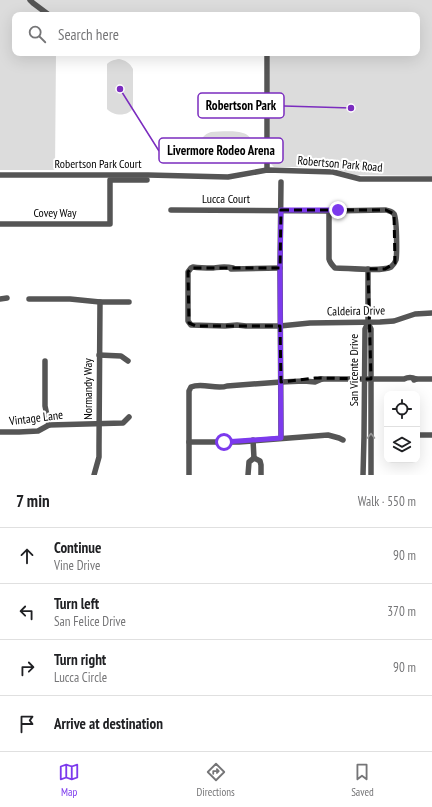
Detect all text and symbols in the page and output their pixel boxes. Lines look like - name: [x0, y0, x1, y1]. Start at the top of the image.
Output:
- search box: [12, 12, 420, 56]
- icon: search: [26, 23, 48, 45]
- text: Search here: [58, 25, 119, 44]
- callout: Robertson Park: [198, 93, 284, 118]
- text: Robertson Park: [206, 97, 277, 114]
- callout: Livermore Rodeo Arena: [159, 138, 283, 163]
- text: Livermore Rodeo Arena: [167, 142, 275, 159]
- street label: Robertson Park Road: [297, 152, 383, 175]
- street label: Robertson Park Court: [54, 156, 142, 171]
- street label: Lucca Court: [202, 191, 251, 206]
- route end: [329, 201, 347, 219]
- street label: Covey Way: [33, 205, 77, 220]
- street label: Caldeira Drive: [327, 302, 385, 319]
- street label: San Vicente Drive: [346, 334, 361, 406]
- street label: Normandy Way: [80, 358, 95, 420]
- map controls: [384, 391, 420, 463]
- button: locate: [384, 391, 420, 427]
- street label: Vintage Lane: [7, 407, 64, 428]
- button: layers: [384, 427, 420, 463]
- route start: [215, 433, 233, 451]
- one-way arrow: [367, 433, 375, 439]
- text: 7 min: [16, 490, 50, 512]
- text: Walk · 550 m: [358, 493, 416, 510]
- text: Continue: [54, 538, 101, 557]
- icon: ahead: [16, 545, 38, 567]
- text: 90 m: [393, 547, 416, 564]
- text: Vine Drive: [54, 557, 100, 574]
- text: Turn left: [54, 594, 99, 613]
- icon: left: [16, 601, 38, 623]
- text: 370 m: [387, 603, 416, 620]
- text: San Felice Drive: [54, 613, 126, 630]
- text: Turn right: [54, 650, 106, 669]
- icon: right: [16, 657, 38, 679]
- text: 90 m: [393, 659, 416, 676]
- text: Lucca Circle: [54, 669, 107, 686]
- icon: arrive: [16, 713, 38, 735]
- text: Arrive at destination: [54, 714, 163, 733]
- tab: Map: [58, 761, 80, 799]
- tab: Directions: [197, 761, 235, 799]
- tab: Saved: [351, 761, 374, 799]

